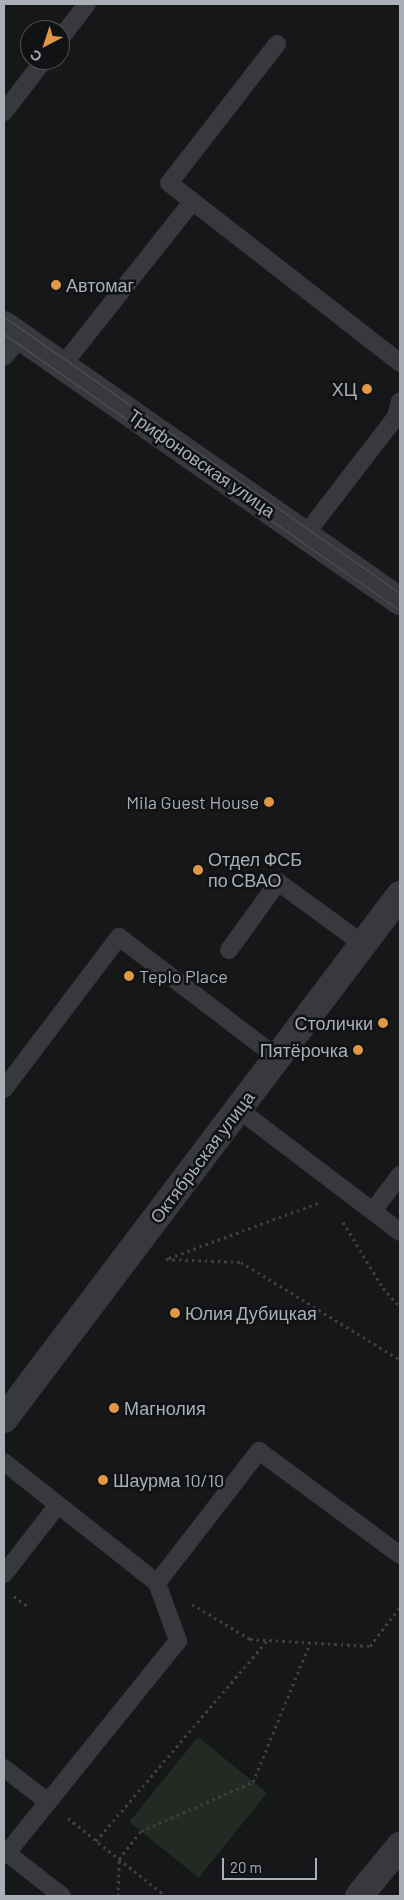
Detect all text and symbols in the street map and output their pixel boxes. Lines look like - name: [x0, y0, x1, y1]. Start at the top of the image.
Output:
- north arrow: [20, 20, 70, 70]
- text: С: [26, 46, 45, 66]
- place label: Автомаг: [66, 274, 134, 296]
- marker: Автомаг: [50, 279, 62, 291]
- place label: ХЦ: [332, 378, 357, 400]
- marker: ХЦ: [361, 383, 373, 395]
- street label: Трифоновская улица: [124, 404, 280, 522]
- place label: Mila Guest House: [126, 791, 259, 813]
- marker: Mila Guest House: [263, 796, 275, 808]
- place label: Отдел ФСБ по СВАО: [208, 849, 302, 892]
- marker: Отдел ФСБ по СВАО: [192, 864, 204, 876]
- place label: Teplo Place: [139, 965, 228, 987]
- marker: Teplo Place: [123, 970, 135, 982]
- place label: Столички: [294, 1012, 373, 1034]
- marker: Столички: [377, 1017, 389, 1029]
- place label: Пятёрочка: [260, 1039, 348, 1061]
- marker: Пятёрочка: [352, 1044, 364, 1056]
- street label: Октябрьская улица: [145, 1087, 259, 1227]
- place label: Юлия Дубицкая: [185, 1302, 317, 1324]
- marker: Юлия Дубицкая: [169, 1307, 181, 1319]
- place label: Магнолия: [124, 1397, 206, 1419]
- marker: Магнолия: [108, 1402, 120, 1414]
- place label: Шаурма 10/10: [113, 1469, 224, 1491]
- marker: Шаурма 10/10: [97, 1474, 109, 1486]
- scale bar: [224, 1848, 319, 1880]
- text: 20 m: [230, 1858, 262, 1876]

